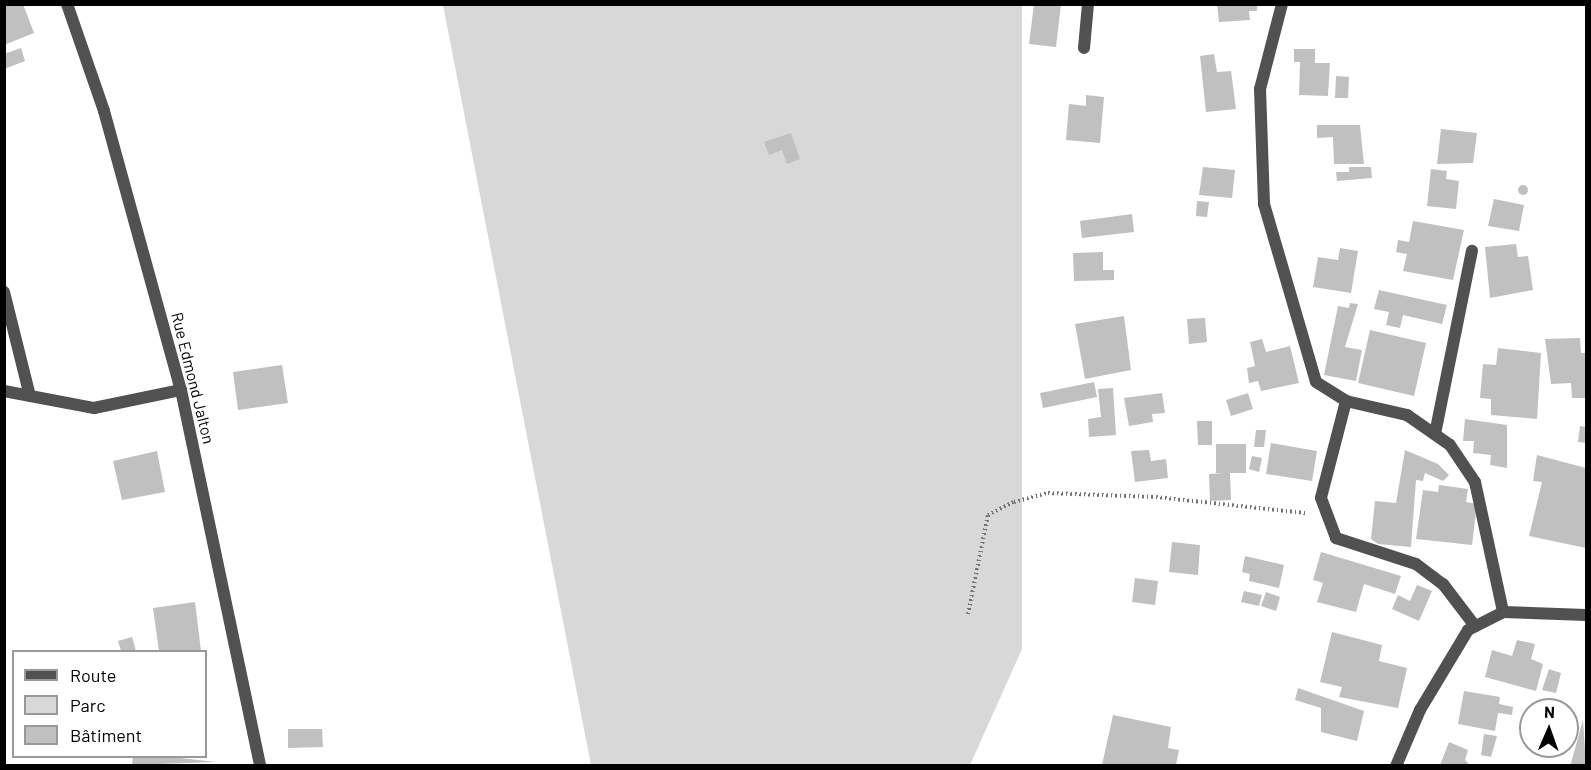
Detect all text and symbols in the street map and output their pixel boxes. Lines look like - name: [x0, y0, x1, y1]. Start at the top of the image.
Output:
- street label: Rue Edmond Jalton: [167, 310, 219, 446]
- legend: [12, 650, 207, 758]
- text: Route: [70, 664, 116, 686]
- text: Parc: [70, 694, 106, 716]
- north arrow: [1519, 698, 1579, 758]
- text: N: [1544, 702, 1555, 721]
- text: Bâtiment: [70, 724, 142, 746]

